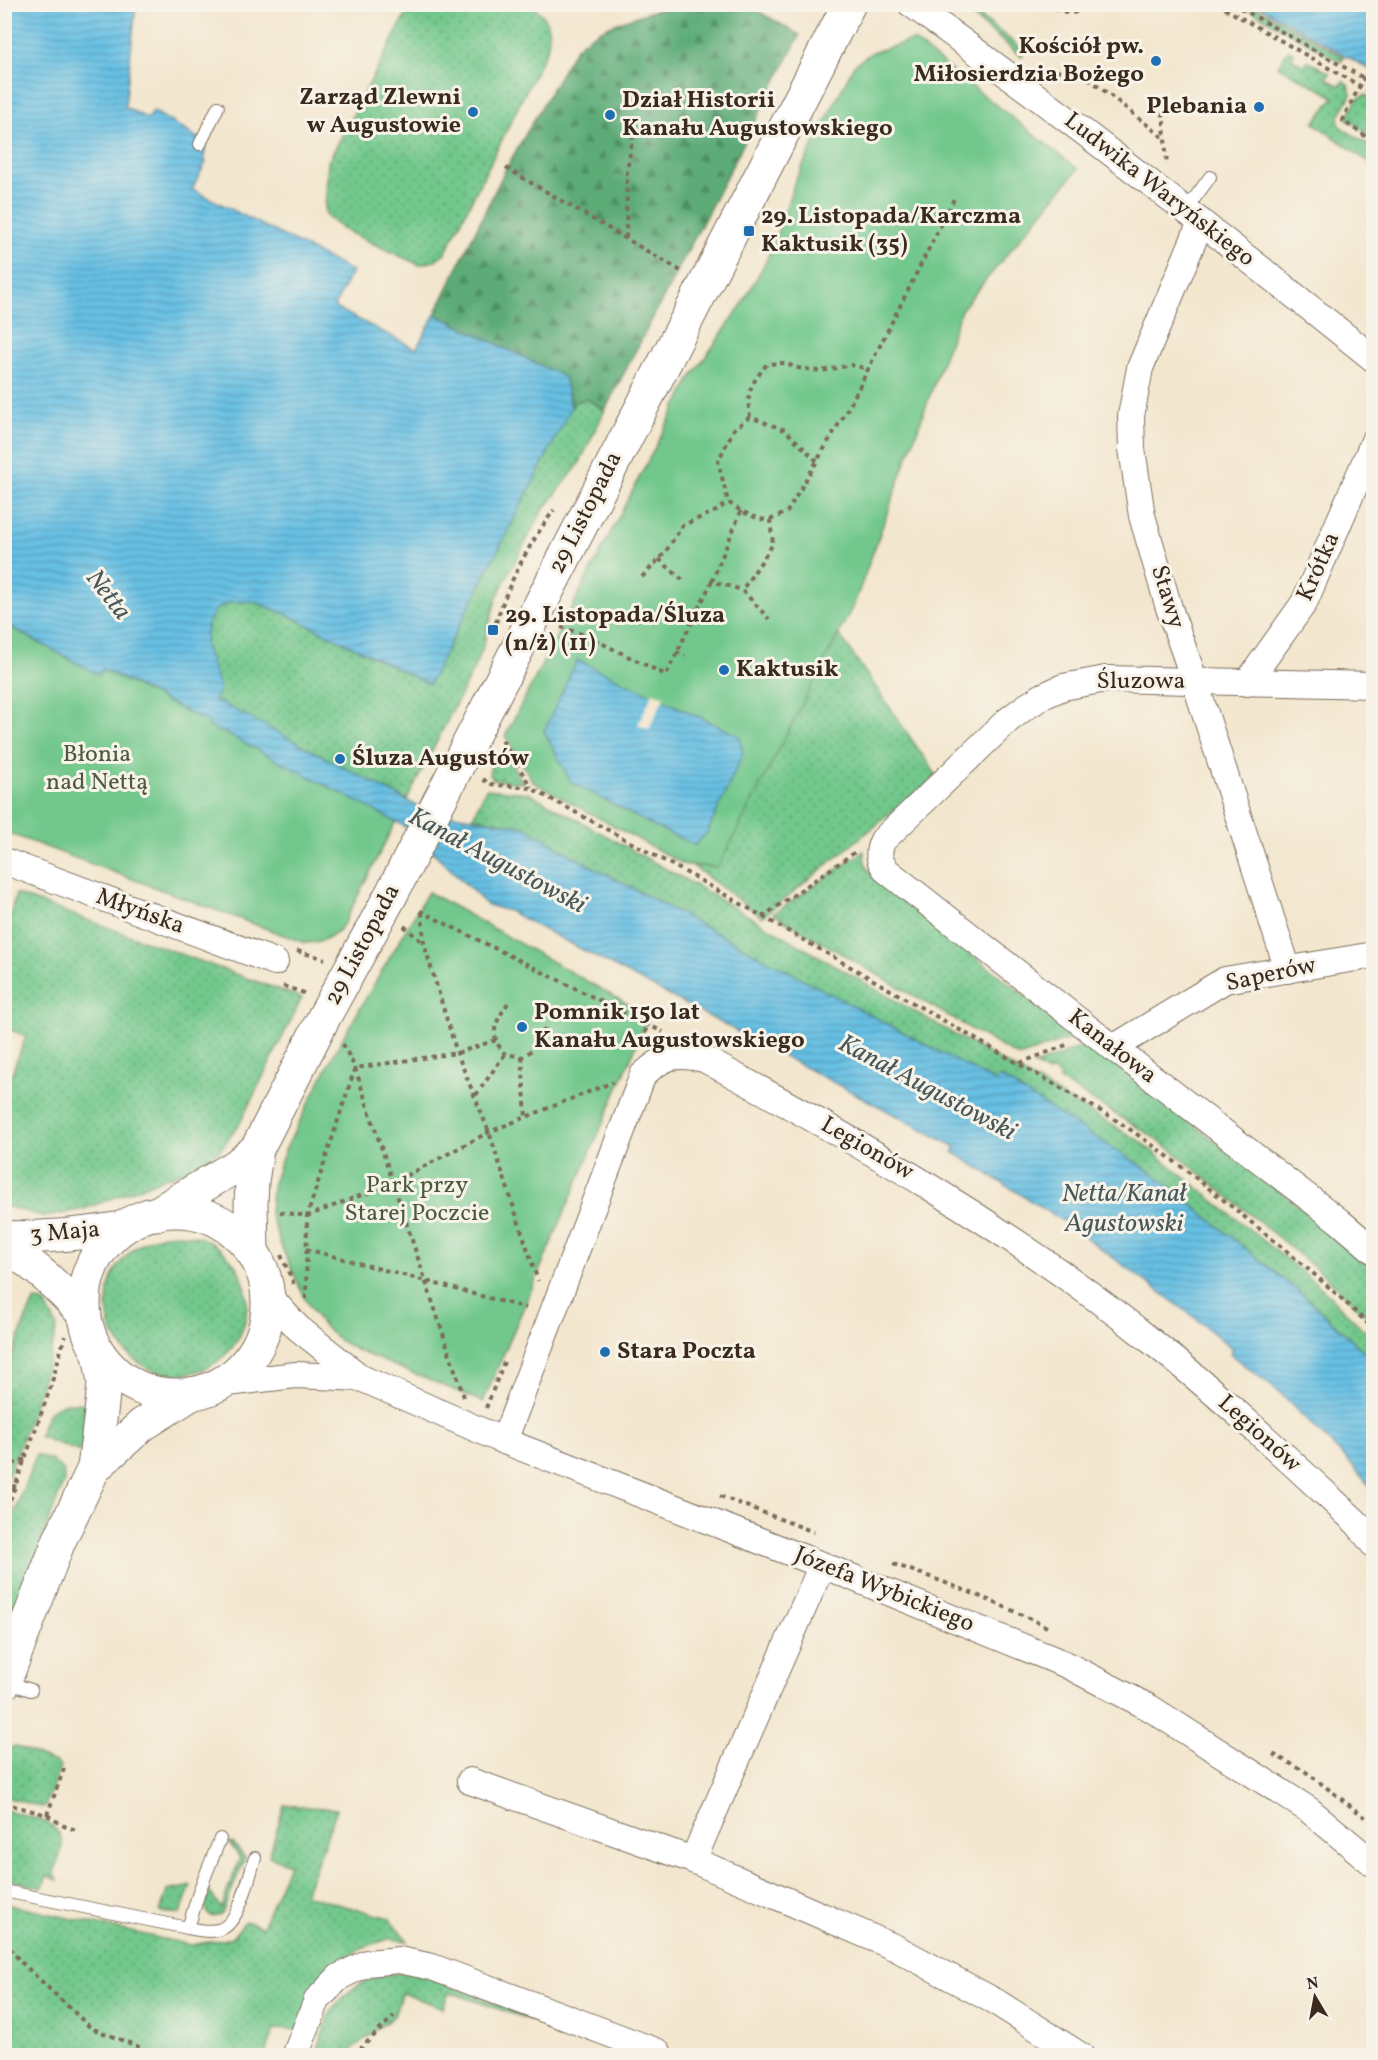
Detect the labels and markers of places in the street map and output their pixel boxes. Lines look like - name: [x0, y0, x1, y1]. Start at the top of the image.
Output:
- place label: Kościół pw. Miłosierdzia Bożego: [913, 30, 1144, 92]
- marker: Kościół pw. Miłosierdzia Bożego: [1149, 54, 1163, 68]
- place label: Zarząd Zlewni w Augustowie: [299, 81, 461, 143]
- place label: Dział Historii Kanału Augustowskiego: [622, 84, 893, 146]
- place label: Plebania: [1146, 90, 1247, 124]
- marker: Plebania: [1252, 100, 1266, 114]
- marker: Zarząd Zlewni w Augustowie: [466, 105, 480, 119]
- marker: Dział Historii Kanału Augustowskiego: [603, 108, 617, 122]
- place label: 29. Listopada/Karczma Kaktusik (35): [761, 200, 1021, 262]
- marker: 29. Listopada/Karczma Kaktusik (35): [742, 224, 756, 238]
- place label: 29. Listopada/Śluza (n/ż) (11): [505, 599, 725, 661]
- marker: 29. Listopada/Śluza (n/ż) (11): [486, 623, 500, 637]
- place label: Kaktusik: [736, 653, 839, 687]
- marker: Kaktusik: [717, 663, 731, 677]
- place label: Śluza Augustów: [352, 742, 529, 776]
- marker: Śluza Augustów: [333, 752, 347, 766]
- place label: Pomnik 150 lat Kanału Augustowskiego: [534, 996, 805, 1058]
- marker: Pomnik 150 lat Kanału Augustowskiego: [515, 1020, 529, 1034]
- place label: Stara Poczta: [617, 1335, 756, 1369]
- marker: Stara Poczta: [598, 1345, 612, 1359]

